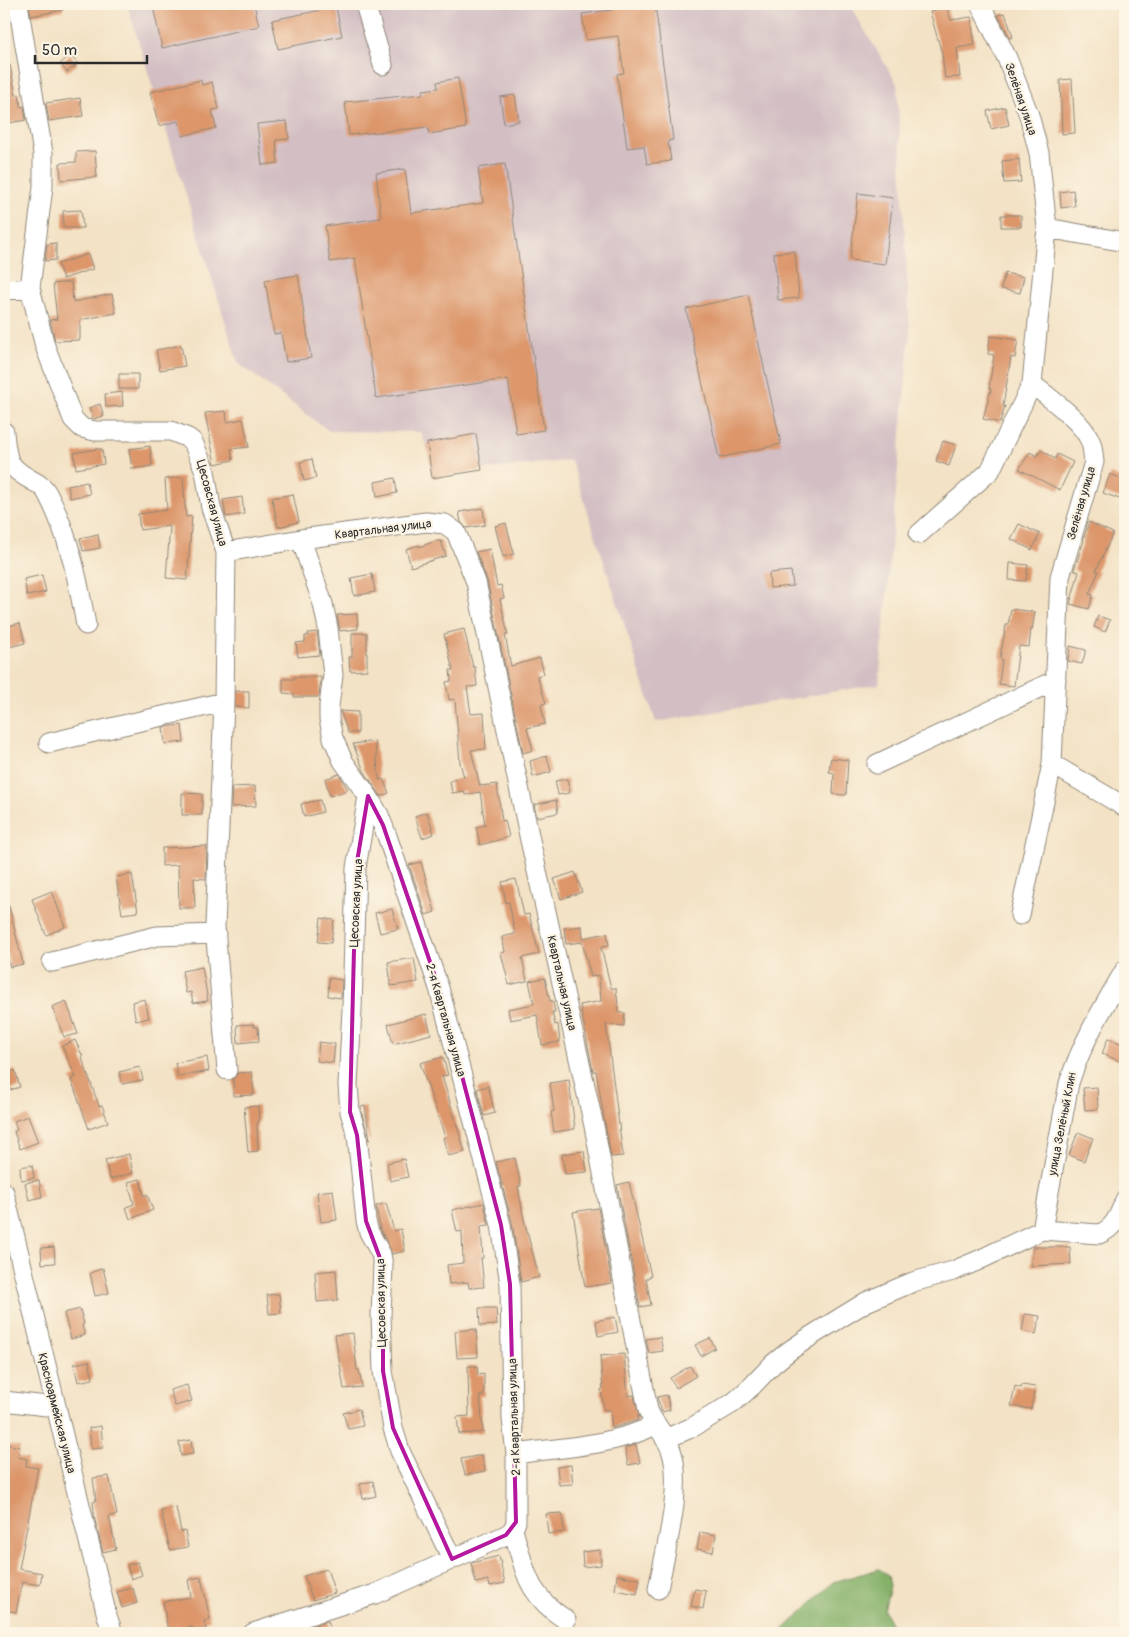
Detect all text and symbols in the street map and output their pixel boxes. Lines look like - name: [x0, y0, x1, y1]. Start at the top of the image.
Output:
- scale bar: [35, 32, 148, 64]
- text: 50 m: [42, 41, 77, 60]
- street label: Зелёная улица: [1001, 61, 1040, 138]
- street label: Цесовская улица: [193, 458, 230, 548]
- street label: Зелёная улица: [1064, 464, 1099, 542]
- street label: Квартальная улица: [334, 516, 433, 543]
- street label: Цесовская улица: [347, 858, 366, 948]
- street label: Квартальная улица: [543, 934, 580, 1033]
- street label: 2-я Квартальная улица: [422, 962, 469, 1079]
- street label: улица Зелёный Клин: [1045, 1071, 1080, 1178]
- street label: Цесовская улица: [373, 1258, 390, 1348]
- street label: Красноармейская улица: [34, 1351, 79, 1475]
- street label: 2-я Квартальная улица: [505, 1358, 524, 1476]

